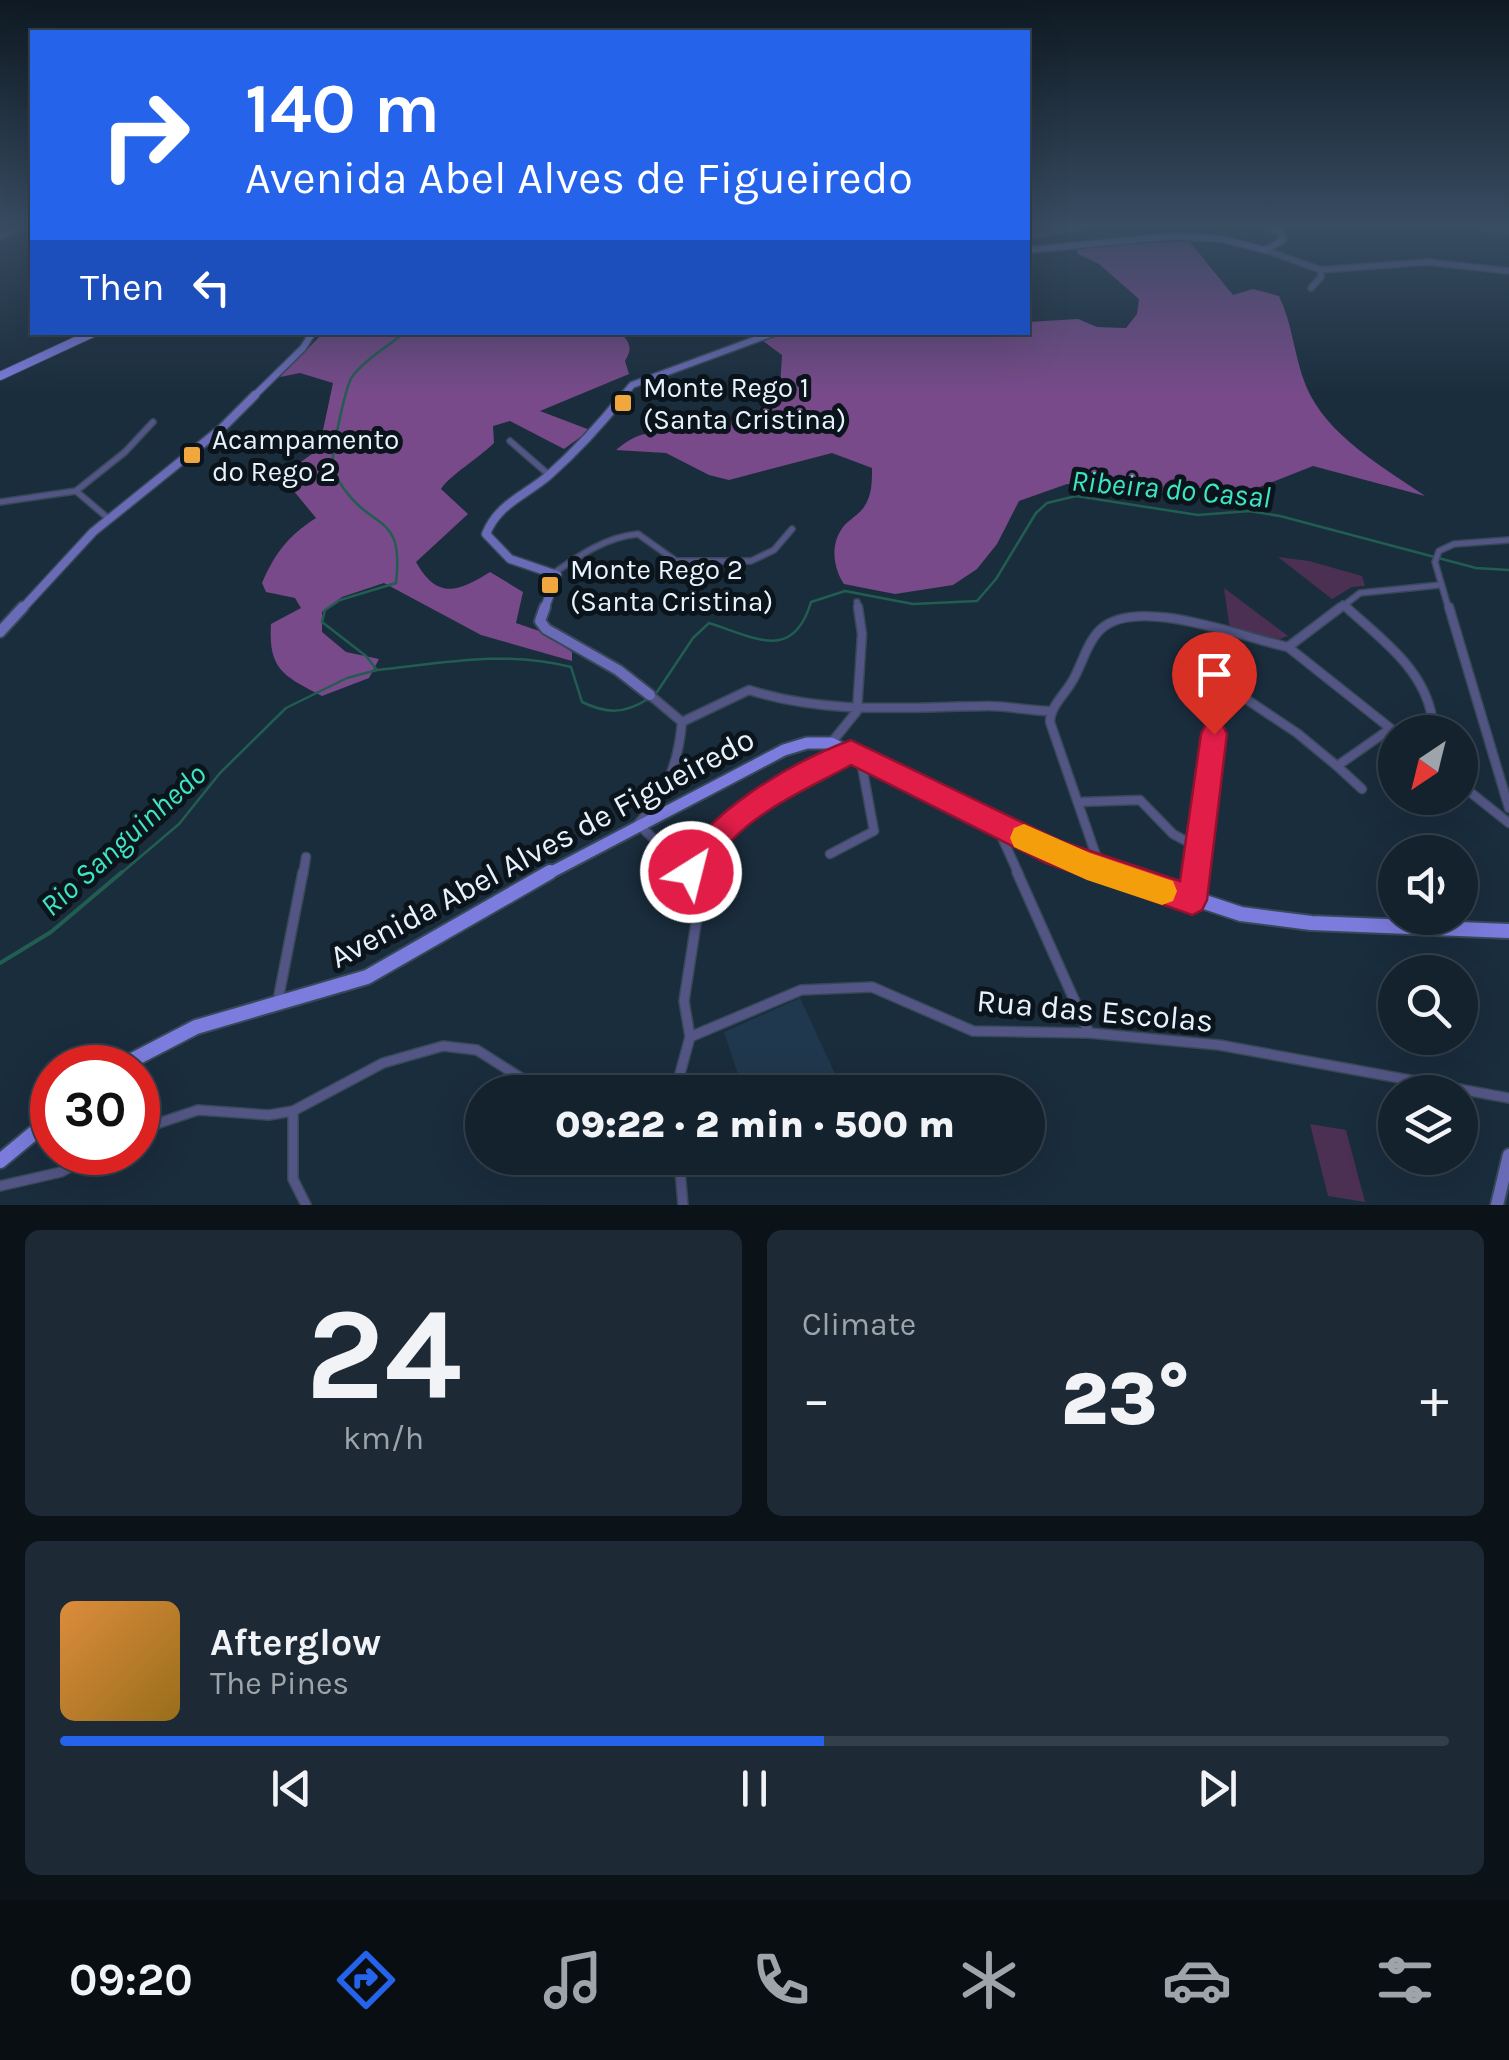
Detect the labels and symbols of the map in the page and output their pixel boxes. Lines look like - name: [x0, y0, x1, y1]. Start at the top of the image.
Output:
- place label: Monte Rego 1 (Santa Cristina): [643, 371, 846, 436]
- marker: Monte Rego 1 (Santa Cristina): [612, 392, 634, 414]
- place label: Acampamento do Rego 2: [212, 423, 399, 488]
- marker: Acampamento do Rego 2: [181, 444, 203, 466]
- water label: Ribeira do Casal: [1070, 462, 1272, 516]
- place label: Monte Rego 2 (Santa Cristina): [570, 553, 773, 618]
- marker: Monte Rego 2 (Santa Cristina): [539, 574, 561, 596]
- pin: [1172, 632, 1257, 735]
- north arrow: [1378, 715, 1478, 815]
- street label: Avenida Abel Alves de Figueiredo: [324, 720, 760, 976]
- water label: Rio Sanguinhedo: [33, 756, 213, 924]
- position arrow: [639, 820, 743, 924]
- street label: Rua das Escolas: [975, 982, 1215, 1040]
- speed limit sign: 30: [30, 1045, 160, 1175]

